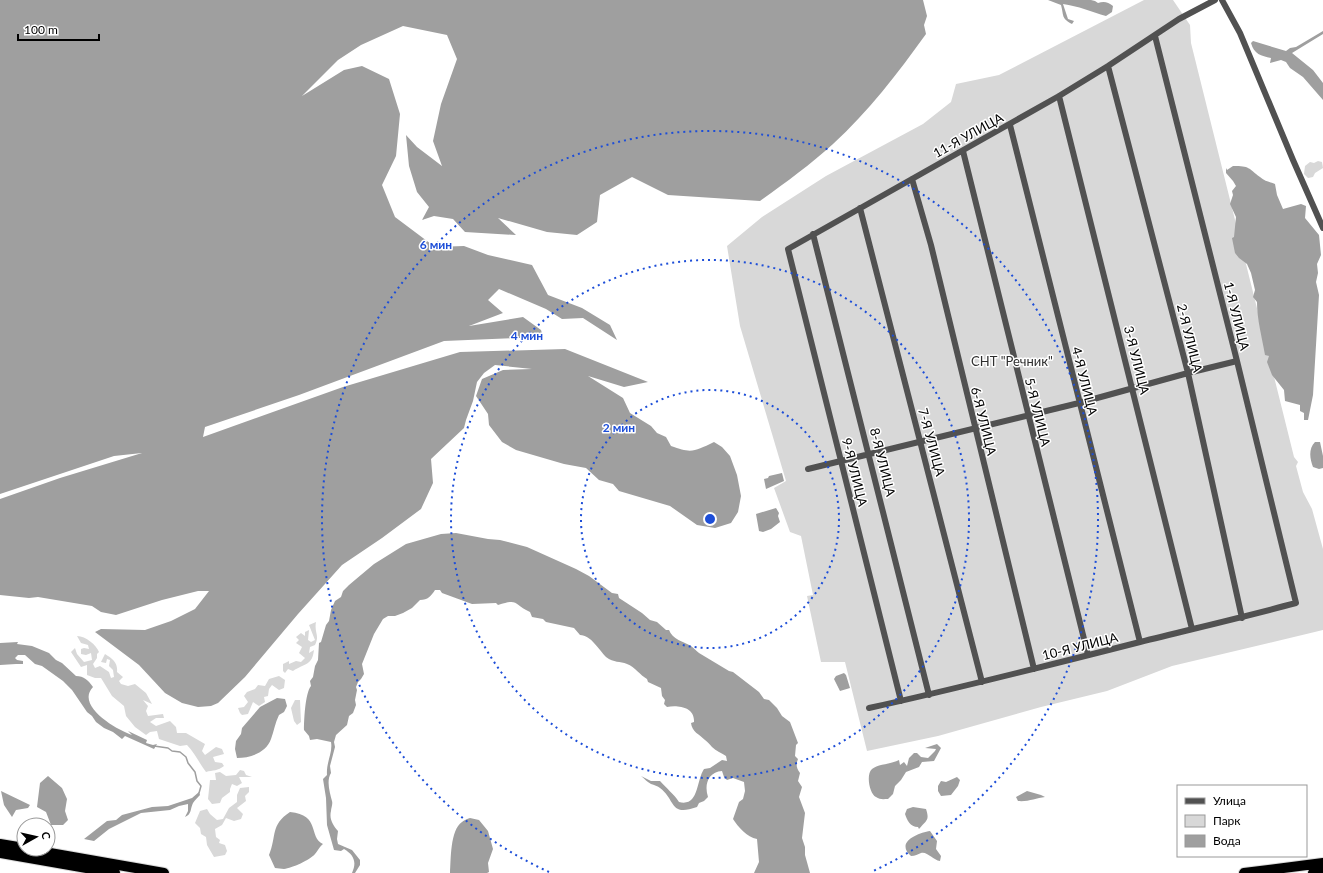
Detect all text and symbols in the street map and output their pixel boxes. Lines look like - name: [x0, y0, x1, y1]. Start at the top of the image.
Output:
- scale bar: [18, 16, 99, 42]
- text: 100 m: [24, 22, 58, 37]
- street label: 11-Я УЛИЦА: [930, 109, 1006, 161]
- text: 6 мин: [420, 237, 452, 252]
- street label: 1-Я УЛИЦА: [1221, 280, 1253, 352]
- street label: 2-Я УЛИЦА: [1174, 302, 1206, 374]
- street label: 3-Я УЛИЦА: [1121, 324, 1153, 396]
- text: 4 мин: [511, 328, 543, 343]
- street label: 4-Я УЛИЦА: [1069, 345, 1101, 417]
- park label: СНТ "Речник": [971, 353, 1053, 369]
- street label: 5-Я УЛИЦА: [1022, 376, 1054, 448]
- street label: 6-Я УЛИЦА: [968, 385, 1000, 457]
- street label: 7-Я УЛИЦА: [915, 406, 949, 478]
- text: 2 мин: [603, 420, 635, 435]
- street label: 8-Я УЛИЦА: [867, 426, 899, 498]
- street label: 9-Я УЛИЦА: [839, 436, 871, 508]
- centre of rings: [703, 512, 717, 526]
- street label: 10-Я УЛИЦА: [1040, 629, 1120, 663]
- legend: [1177, 785, 1307, 857]
- text: Улица: [1213, 793, 1246, 808]
- text: Парк: [1213, 813, 1241, 828]
- north arrow: [16, 817, 56, 857]
- text: С: [39, 831, 53, 841]
- text: Вода: [1213, 833, 1241, 848]

